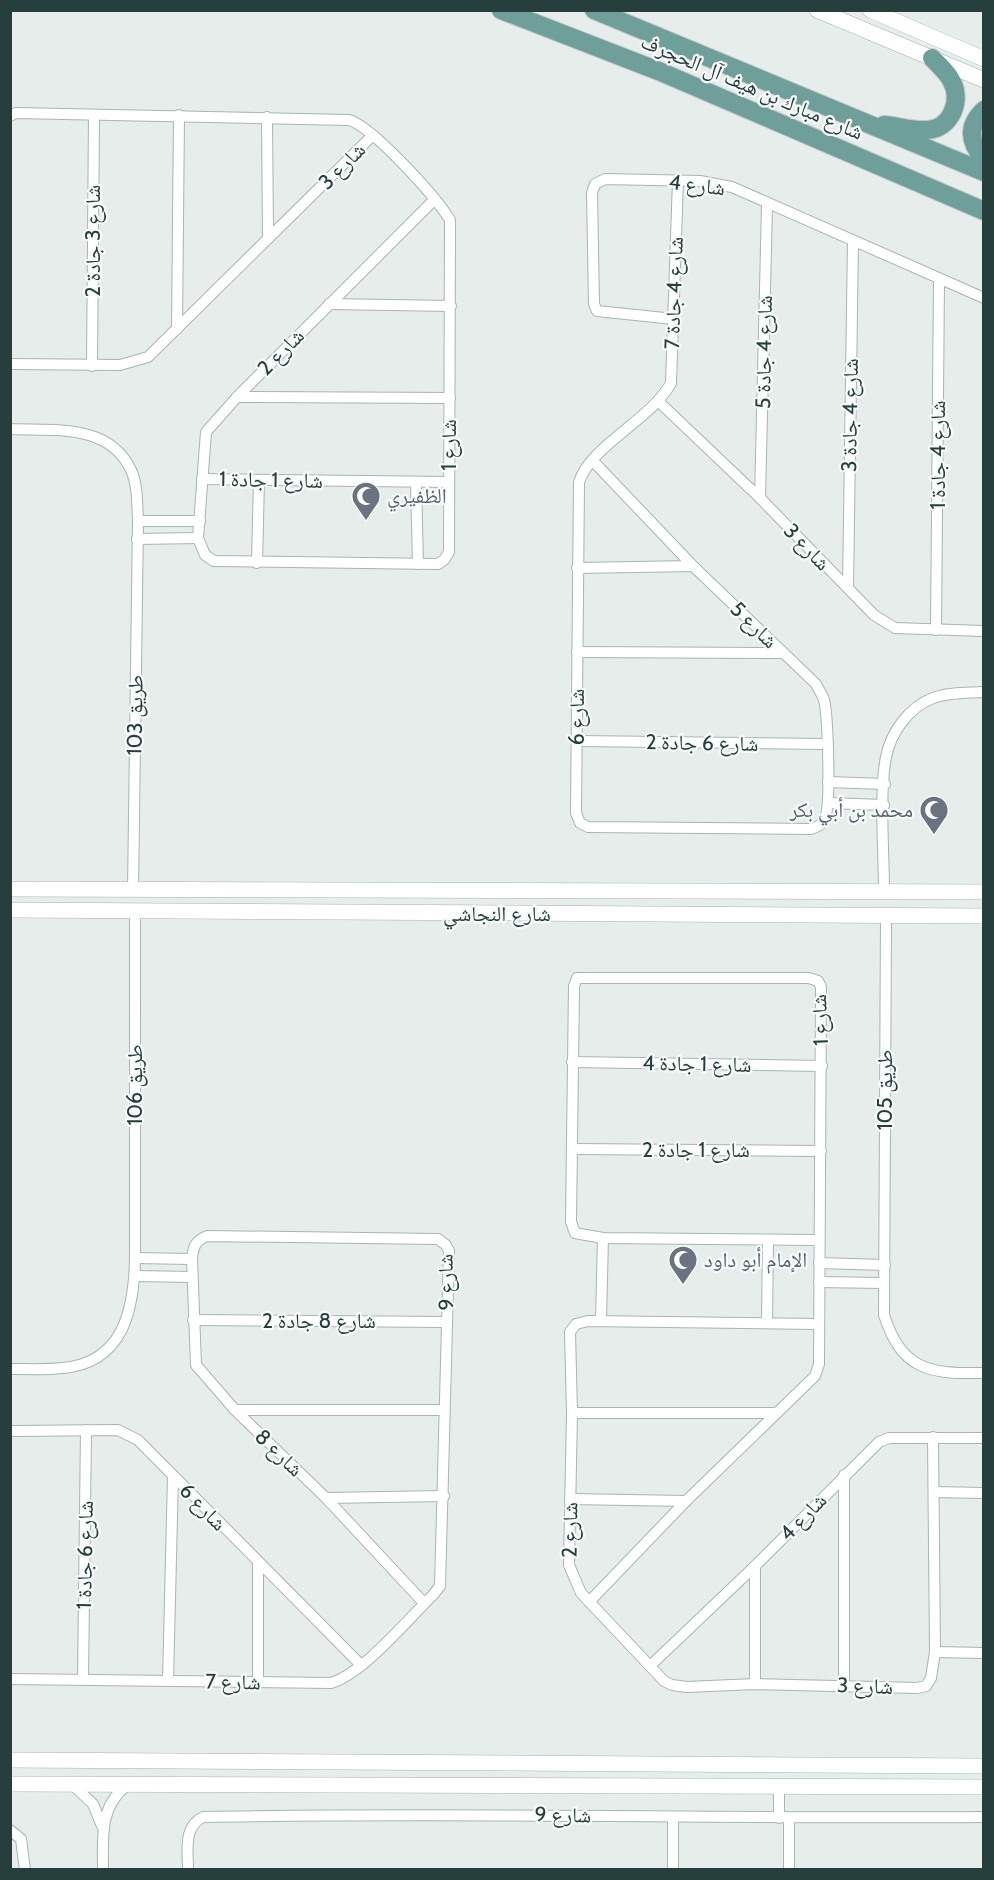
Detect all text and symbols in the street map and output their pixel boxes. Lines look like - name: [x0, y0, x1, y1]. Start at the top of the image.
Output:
- street label: شارع مبارك بن هيف آل الحجرف: [637, 28, 867, 146]
- street label: شارع 3: [313, 137, 371, 195]
- street label: شارع 4: [667, 169, 727, 201]
- street label: شارع 3 جادة 2: [80, 185, 106, 297]
- street label: شارع 4 جادة 7: [659, 236, 689, 350]
- street label: شارع 4 جادة 5: [750, 295, 778, 409]
- street label: شارع 2: [252, 323, 310, 381]
- street label: شارع 4 جادة 3: [836, 358, 864, 472]
- street label: شارع 4 جادة 1: [925, 400, 951, 510]
- street label: شارع 1: [436, 419, 462, 471]
- street label: شارع 1 جادة 1: [219, 466, 323, 494]
- mosque icon: الظفيري: [350, 480, 382, 522]
- place label: الظفيري: [387, 483, 447, 512]
- street label: شارع 3: [778, 518, 836, 576]
- street label: شارع 5: [725, 596, 783, 654]
- street label: طريق 103: [121, 674, 149, 756]
- street label: شارع 6: [564, 689, 590, 745]
- street label: شارع 6 جادة 2: [645, 729, 759, 757]
- mosque icon: محمد بن أبي بكر: [918, 794, 950, 836]
- place label: محمد بن أبي بكر: [788, 797, 913, 826]
- street label: شارع النجاشي: [443, 901, 551, 930]
- street label: شارع 1: [806, 994, 834, 1046]
- street label: طريق 106: [122, 1044, 148, 1126]
- street label: شارع 1 جادة 4: [642, 1050, 752, 1078]
- street label: طريق 105: [872, 1050, 898, 1130]
- street label: شارع 1 جادة 2: [642, 1137, 750, 1163]
- mosque icon: الإمام أبو داود: [667, 1244, 699, 1286]
- place label: الإمام أبو داود: [704, 1247, 807, 1274]
- street label: شارع 9: [433, 1253, 459, 1311]
- street label: شارع 8 جادة 2: [262, 1308, 376, 1334]
- street label: شارع 8: [249, 1424, 309, 1482]
- street label: شارع 6: [174, 1478, 232, 1536]
- street label: شارع 4: [774, 1488, 832, 1546]
- street label: شارع 6 جادة 1: [71, 1500, 99, 1610]
- street label: شارع 2: [557, 1502, 583, 1558]
- street label: شارع 7: [205, 1669, 261, 1695]
- street label: شارع 3: [837, 1672, 893, 1700]
- street label: شارع 9: [534, 1802, 592, 1828]

